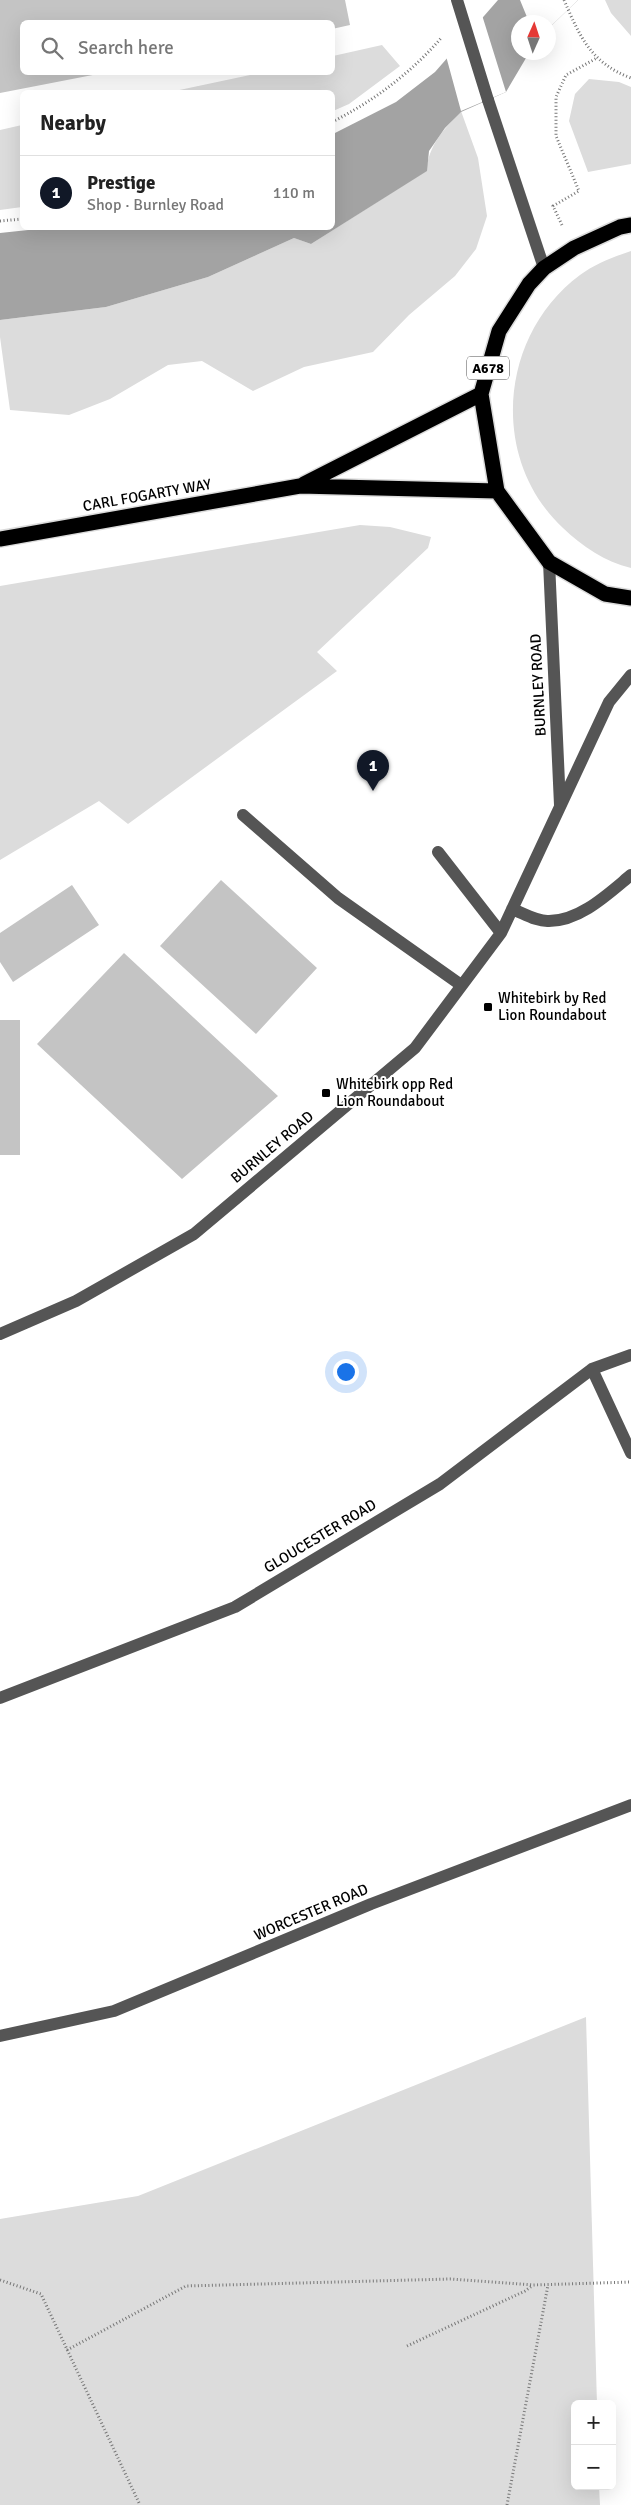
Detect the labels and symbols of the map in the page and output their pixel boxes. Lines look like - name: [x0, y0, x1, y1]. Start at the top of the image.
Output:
- north arrow: [511, 15, 556, 60]
- road number: A678: [467, 356, 509, 379]
- street label: CARL FOGARTY WAY: [81, 475, 213, 515]
- street label: BURNLEY ROAD: [526, 633, 550, 737]
- pin: 1: [357, 750, 389, 791]
- place label: Whitebirk by Red Lion Roundabout: [498, 989, 607, 1024]
- marker: Whitebirk by Red Lion Roundabout: [482, 1001, 494, 1013]
- place label: Whitebirk opp Red Lion Roundabout: [336, 1075, 453, 1110]
- marker: Whitebirk opp Red Lion Roundabout: [320, 1087, 332, 1099]
- street label: BURNLEY ROAD: [227, 1107, 317, 1187]
- your location: [333, 1359, 359, 1385]
- street label: GLOUCESTER ROAD: [261, 1495, 379, 1577]
- street label: WORCESTER ROAD: [251, 1880, 371, 1944]

